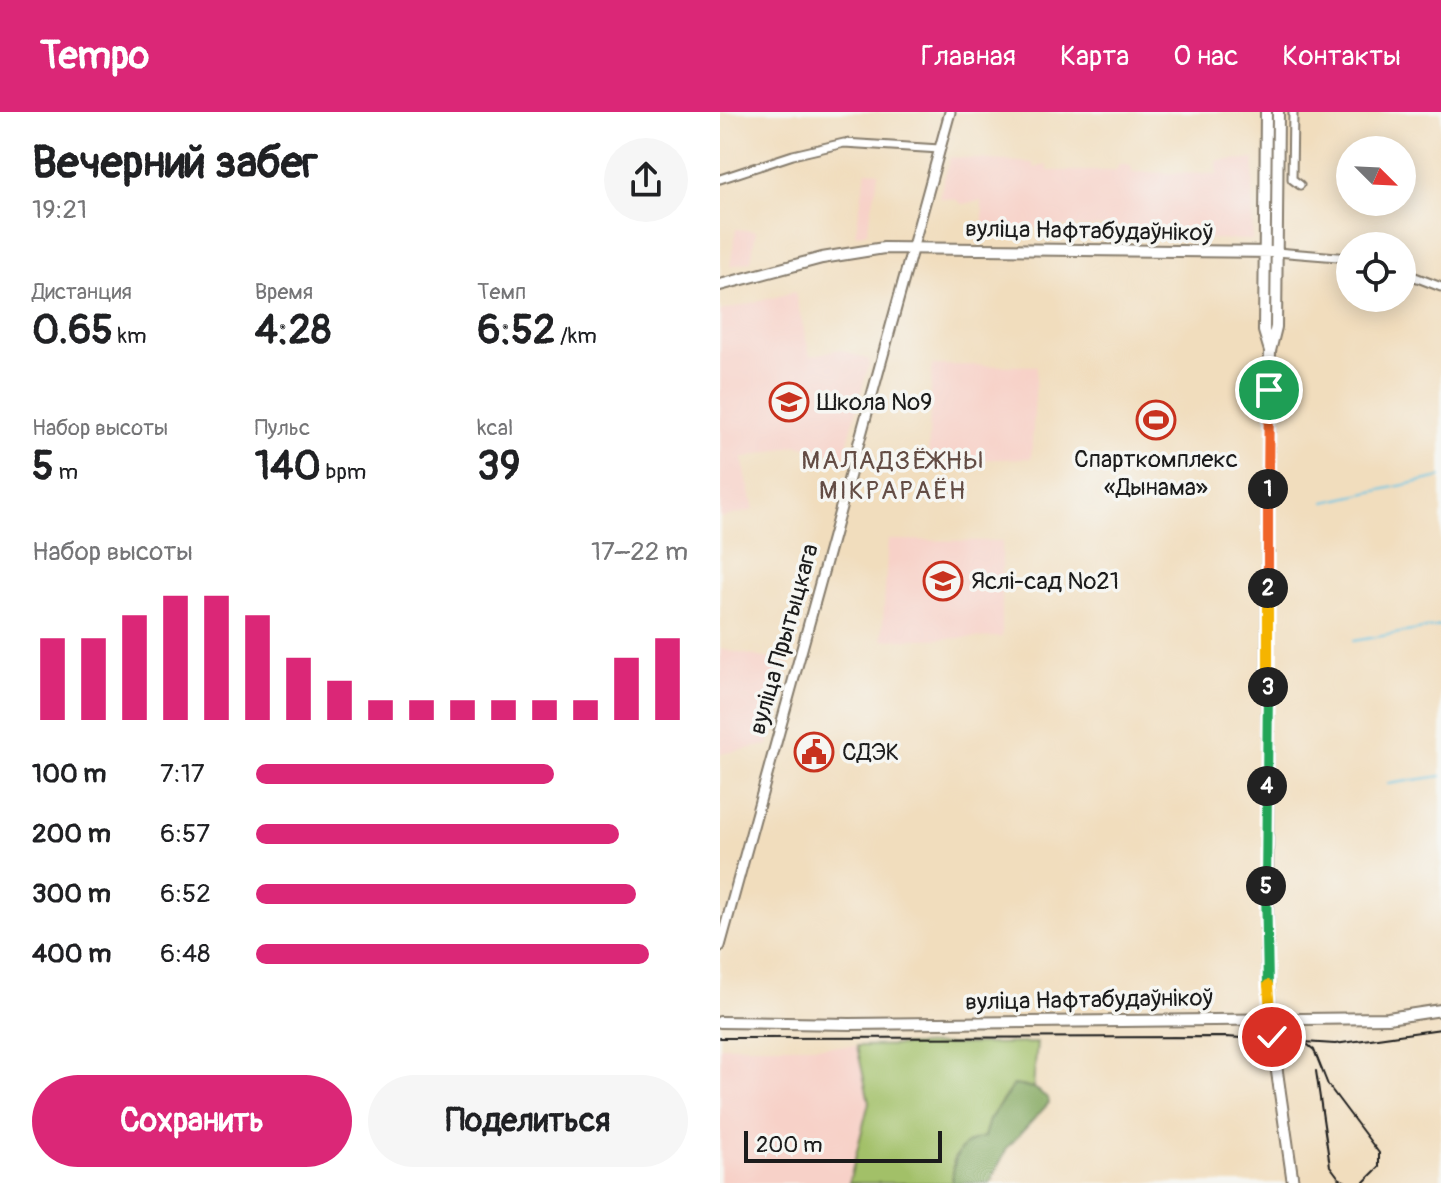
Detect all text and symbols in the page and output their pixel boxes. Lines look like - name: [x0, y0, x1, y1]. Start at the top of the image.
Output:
- text: Tempo: [40, 32, 149, 80]
- text: Главная: [921, 39, 1016, 74]
- text: Карта: [1060, 39, 1129, 74]
- text: О нас: [1173, 39, 1238, 74]
- text: Контакты: [1282, 39, 1401, 74]
- text: Вечерний забег: [32, 136, 318, 191]
- north arrow: [1336, 136, 1416, 216]
- map controls: [1336, 136, 1416, 312]
- button: share: [604, 138, 688, 222]
- text: 19:21: [32, 194, 87, 226]
- street label: вуліца Нафтабудаўнікоў: [965, 214, 1213, 248]
- button: locate: [1336, 232, 1416, 312]
- text: Дистанция: [32, 278, 132, 306]
- text: Время: [255, 278, 313, 306]
- text: Темп: [477, 278, 526, 306]
- text: 0.65: [32, 306, 113, 355]
- text: 4:28: [255, 306, 331, 355]
- text: 6:52: [477, 306, 555, 355]
- text: km: [113, 322, 147, 350]
- text: /km: [555, 322, 597, 350]
- pin: [1235, 356, 1303, 424]
- icon: arrive: [1247, 368, 1291, 412]
- school or university icon: Школа №9: [768, 381, 810, 423]
- place label: Школа №9: [817, 388, 932, 417]
- sports icon: Спарткомплекс «Дынама»: [1135, 399, 1177, 441]
- text: Набор высоты: [32, 414, 168, 442]
- text: Пульс: [255, 414, 310, 442]
- text: kcal: [477, 414, 513, 442]
- text: 5: [32, 442, 54, 491]
- text: 140: [255, 442, 321, 491]
- text: 39: [477, 442, 520, 491]
- district label: МАЛАДЗЁЖНЫ МІКРАРАЁН: [801, 445, 985, 507]
- place label: Спарткомплекс «Дынама»: [1074, 445, 1238, 502]
- text: m: [54, 458, 78, 486]
- text: bpm: [321, 458, 366, 486]
- pin: 1: [1248, 469, 1288, 509]
- text: 1: [1264, 475, 1272, 503]
- text: Набор высоты: [32, 536, 193, 568]
- text: 17–22 m: [591, 536, 688, 568]
- street label: вуліца Прытыцкага: [743, 540, 825, 738]
- school or university icon: Яслі-сад №21: [922, 560, 964, 602]
- place label: Яслі-сад №21: [971, 567, 1119, 596]
- pin: 2: [1248, 568, 1288, 608]
- text: 2: [1262, 574, 1274, 602]
- pin: 3: [1248, 667, 1288, 707]
- text: 3: [1262, 673, 1274, 701]
- public building icon: СДЭК: [793, 731, 835, 773]
- place label: СДЭК: [842, 738, 899, 767]
- text: 100 m: [32, 758, 106, 790]
- text: 7:17: [160, 758, 205, 790]
- pin: 4: [1247, 766, 1287, 806]
- text: 4: [1261, 772, 1273, 800]
- text: 200 m: [32, 818, 111, 850]
- text: 6:57: [160, 818, 210, 850]
- pin: 5: [1246, 866, 1286, 906]
- text: 5: [1260, 872, 1272, 900]
- text: 300 m: [32, 878, 111, 910]
- text: 6:52: [160, 878, 211, 910]
- text: 400 m: [32, 938, 111, 970]
- text: 6:48: [160, 938, 210, 970]
- street label: вуліца Нафтабудаўнікоў: [965, 983, 1213, 1017]
- pin: [1238, 1003, 1306, 1071]
- icon: check: [1250, 1015, 1294, 1059]
- button: Сохранить: [32, 1075, 352, 1167]
- button: Поделиться: [368, 1075, 688, 1167]
- scale bar: [744, 1127, 942, 1163]
- text: 200 m: [756, 1131, 823, 1159]

